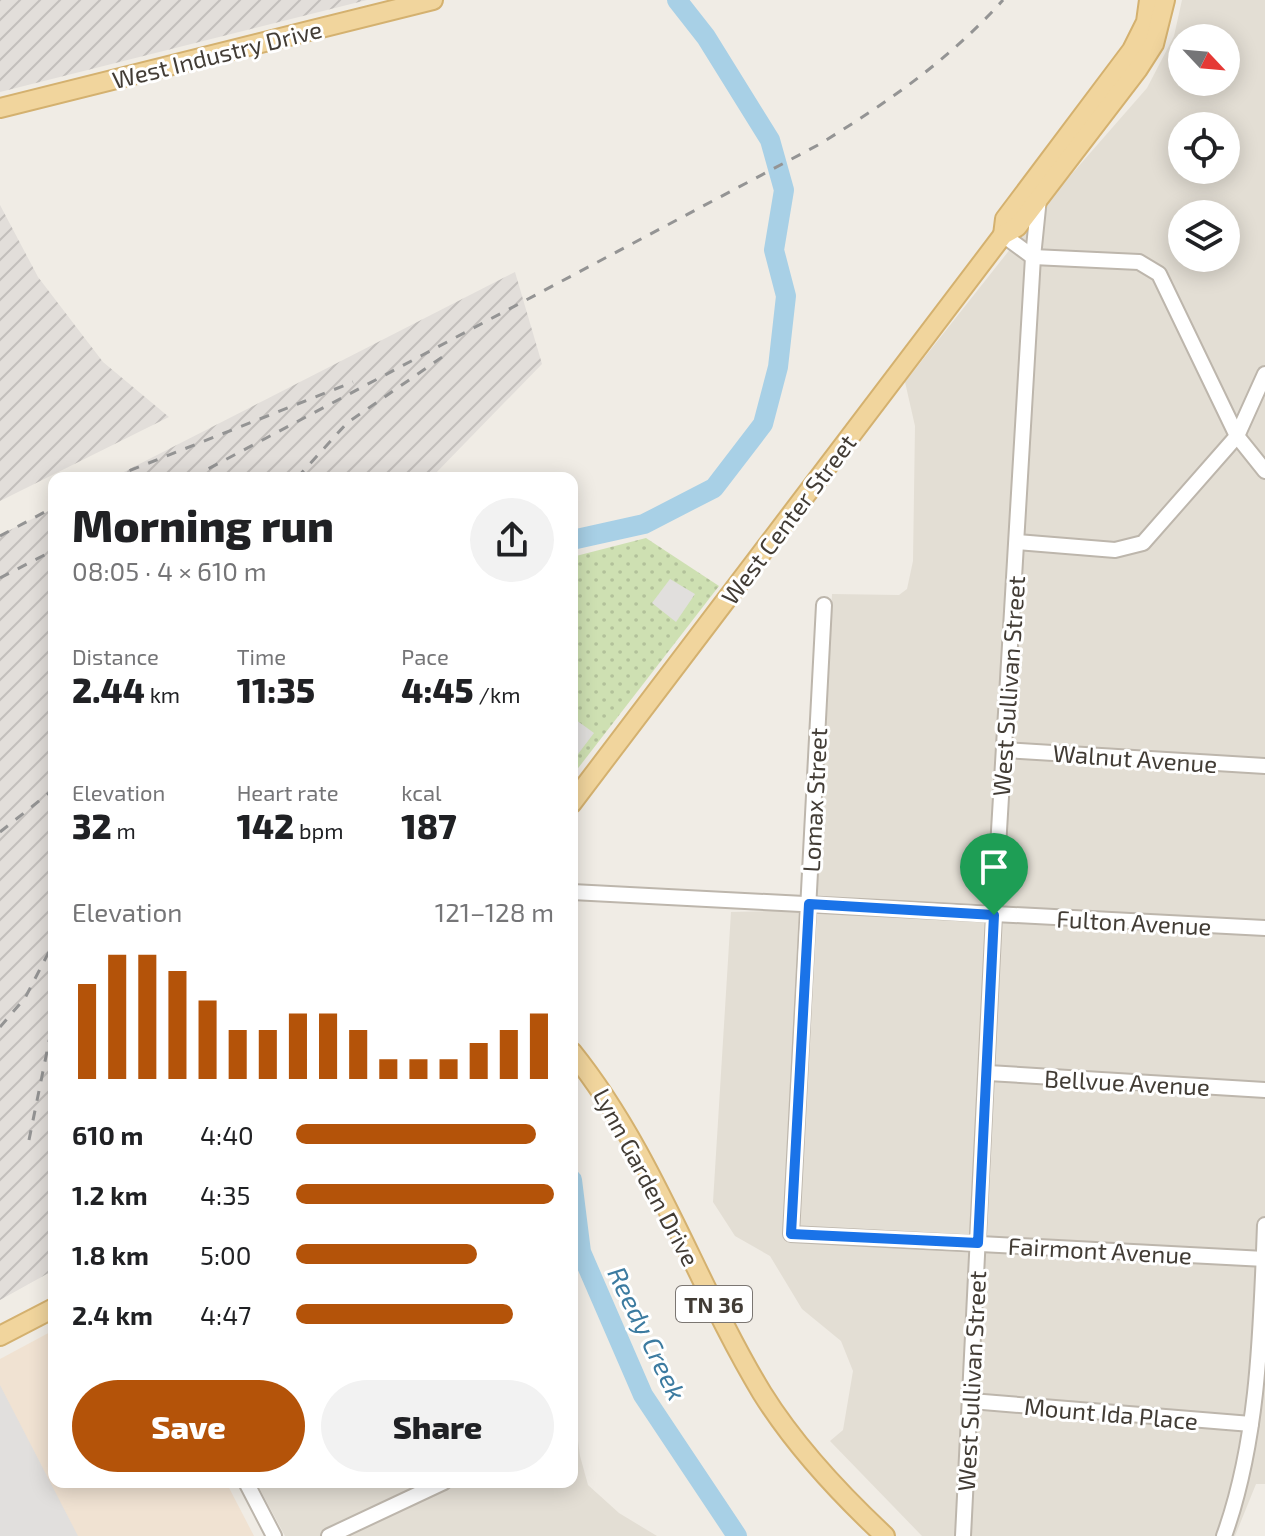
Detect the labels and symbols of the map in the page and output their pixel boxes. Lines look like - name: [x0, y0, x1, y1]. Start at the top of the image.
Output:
- street label: West Industry Drive: [109, 14, 325, 94]
- north arrow: [1168, 24, 1240, 96]
- street label: West Center Street: [715, 428, 861, 610]
- street label: West Sullivan Street: [986, 575, 1030, 797]
- street label: Lomax Street: [796, 727, 832, 873]
- street label: Walnut Avenue: [1052, 738, 1218, 778]
- pin: [960, 833, 1028, 915]
- street label: Fulton Avenue: [1056, 903, 1212, 941]
- street label: Bellvue Avenue: [1043, 1063, 1211, 1101]
- street label: Lynn Garden Drive: [588, 1083, 706, 1271]
- street label: Fairmont Avenue: [1007, 1231, 1193, 1269]
- water label: Reedy Creek: [601, 1261, 694, 1405]
- street label: West Sullivan Street: [951, 1270, 991, 1492]
- road number: TN 36: [676, 1286, 752, 1322]
- street label: Mount Ida Place: [1023, 1391, 1199, 1435]

